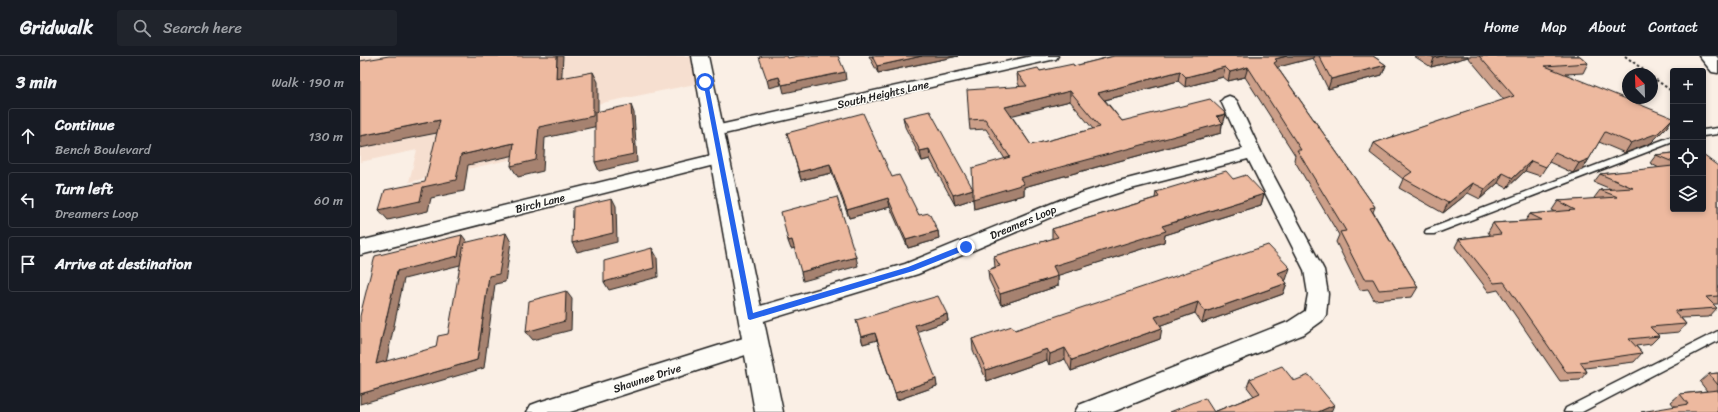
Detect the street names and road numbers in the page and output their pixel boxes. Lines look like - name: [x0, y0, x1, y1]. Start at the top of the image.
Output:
- street label: South Heights Lane: [835, 75, 931, 114]
- street label: Birch Lane: [513, 188, 568, 219]
- street label: Dreamers Loop: [987, 200, 1060, 245]
- street label: Shawnee Drive: [611, 358, 684, 398]

